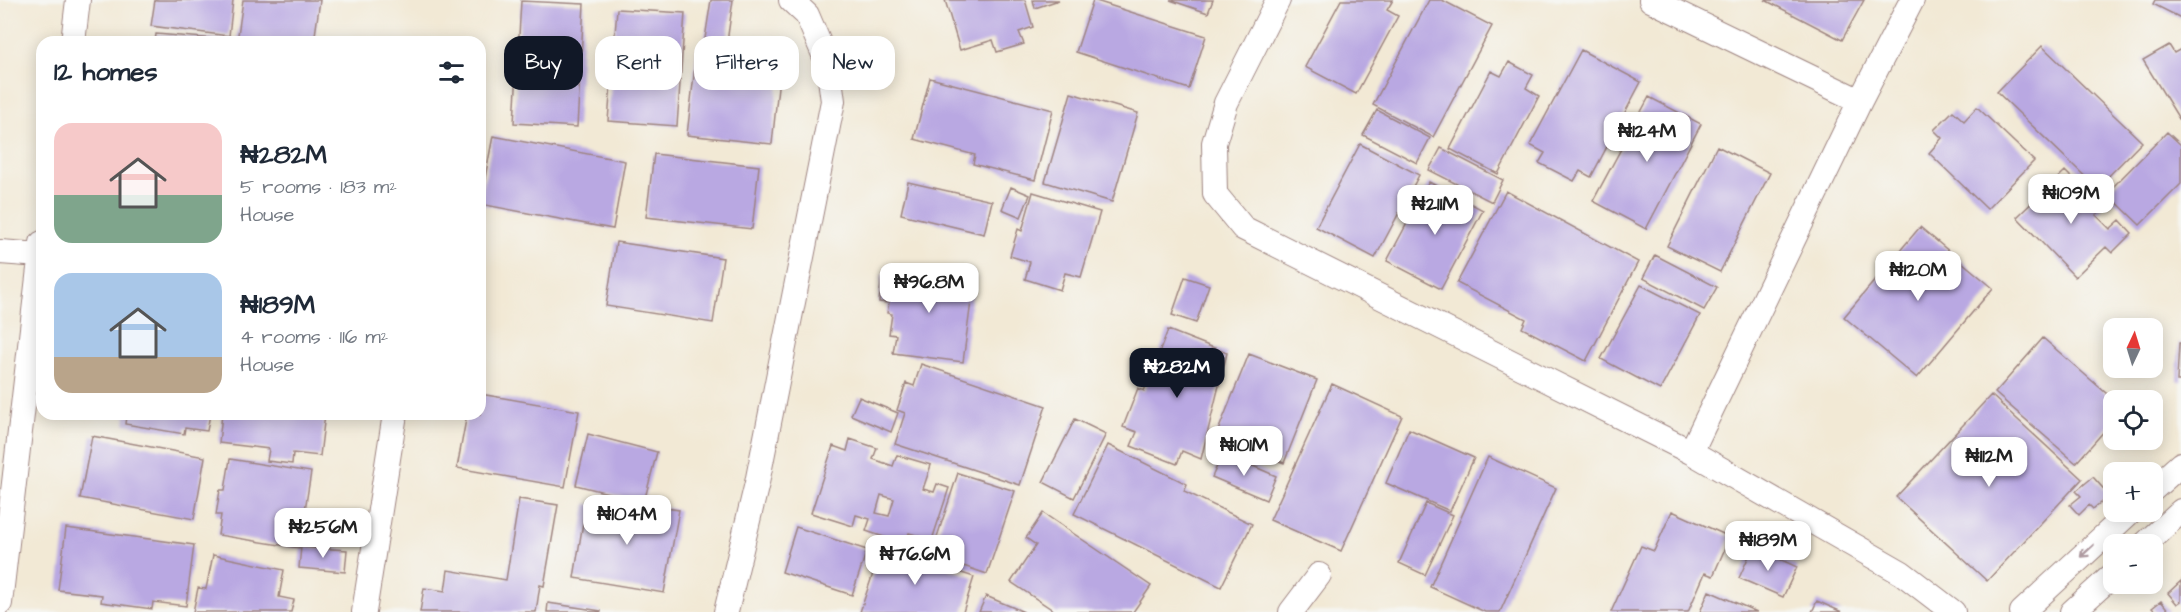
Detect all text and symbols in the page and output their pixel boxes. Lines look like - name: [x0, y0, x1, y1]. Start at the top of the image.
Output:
- chip: Buy: [504, 36, 583, 90]
- chip: Rent: [595, 36, 682, 90]
- chip: Filters: [694, 36, 799, 90]
- chip: New: [811, 36, 895, 90]
- text: 12 homes: [54, 54, 157, 90]
- icon: filters: [435, 56, 468, 89]
- pin: ₦124M: [1605, 112, 1689, 163]
- text: ₦124M: [1618, 117, 1676, 145]
- text: ₦282M: [240, 137, 327, 173]
- icon: home: [102, 147, 174, 219]
- text: 5 rooms · 183 m²: [240, 173, 397, 201]
- pin: ₦109M: [2029, 174, 2113, 225]
- text: ₦109M: [2042, 179, 2100, 207]
- pin: ₦211M: [1393, 185, 1477, 236]
- text: ₦211M: [1411, 190, 1459, 218]
- text: House: [240, 201, 294, 229]
- pin: ₦120M: [1876, 251, 1960, 302]
- text: ₦120M: [1889, 256, 1947, 284]
- pin: ₦96.8M: [880, 263, 978, 314]
- text: ₦96.8M: [894, 268, 964, 296]
- text: ₦189M: [240, 287, 315, 323]
- icon: home: [102, 297, 174, 369]
- north arrow: [2103, 318, 2163, 378]
- map controls: [2103, 318, 2163, 594]
- text: 4 rooms · 116 m²: [240, 323, 388, 351]
- pin: ₦282M: [1135, 348, 1219, 399]
- text: House: [240, 351, 294, 379]
- text: ₦282M: [1144, 353, 1210, 381]
- button: locate: [2103, 390, 2163, 450]
- pin: ₦101M: [1202, 426, 1286, 477]
- text: ₦101M: [1220, 431, 1268, 459]
- pin: ₦112M: [1947, 437, 2031, 488]
- text: ₦112M: [1965, 442, 2013, 470]
- button: +: [2103, 462, 2163, 522]
- pin: ₦104M: [585, 495, 669, 546]
- text: ₦104M: [597, 500, 657, 528]
- pin: ₦256M: [281, 508, 365, 559]
- text: ₦256M: [288, 513, 358, 541]
- pin: ₦189M: [1726, 521, 1810, 572]
- text: ₦189M: [1739, 526, 1797, 554]
- button: −: [2103, 534, 2163, 594]
- pin: ₦76.6M: [866, 535, 964, 586]
- text: ₦76.6M: [879, 540, 951, 568]
- one-way arrow: [2079, 544, 2094, 558]

